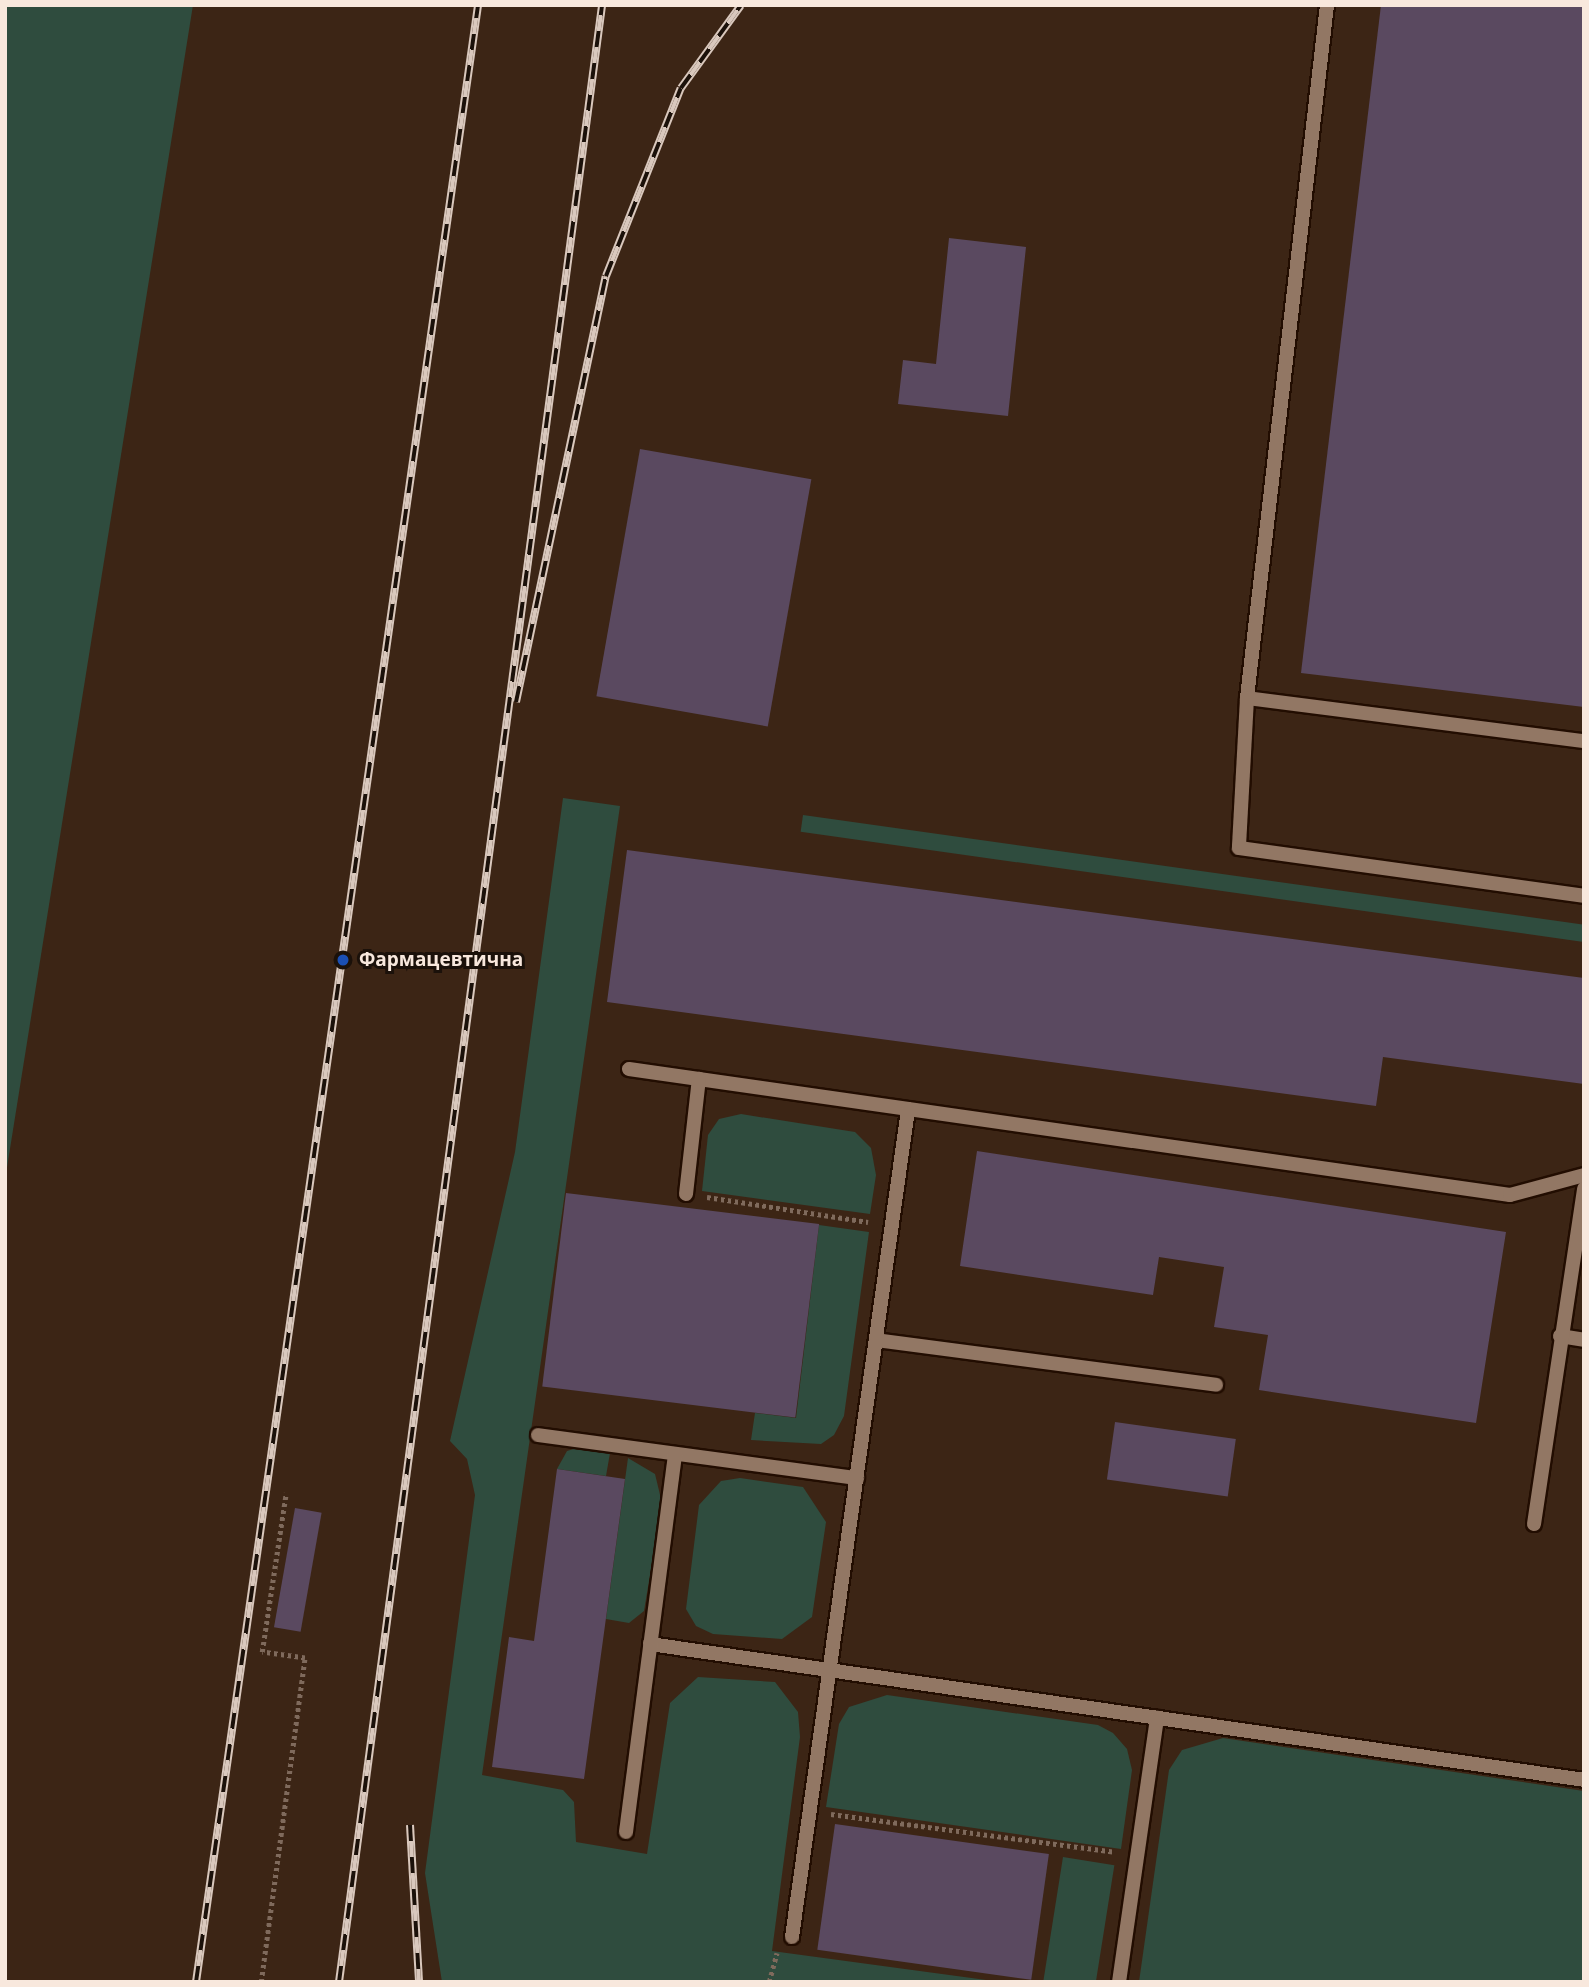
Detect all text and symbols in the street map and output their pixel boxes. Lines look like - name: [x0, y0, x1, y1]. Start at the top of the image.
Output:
- place label: Фармацевтична: [359, 949, 523, 971]
- marker: Фармацевтична: [333, 950, 353, 970]

